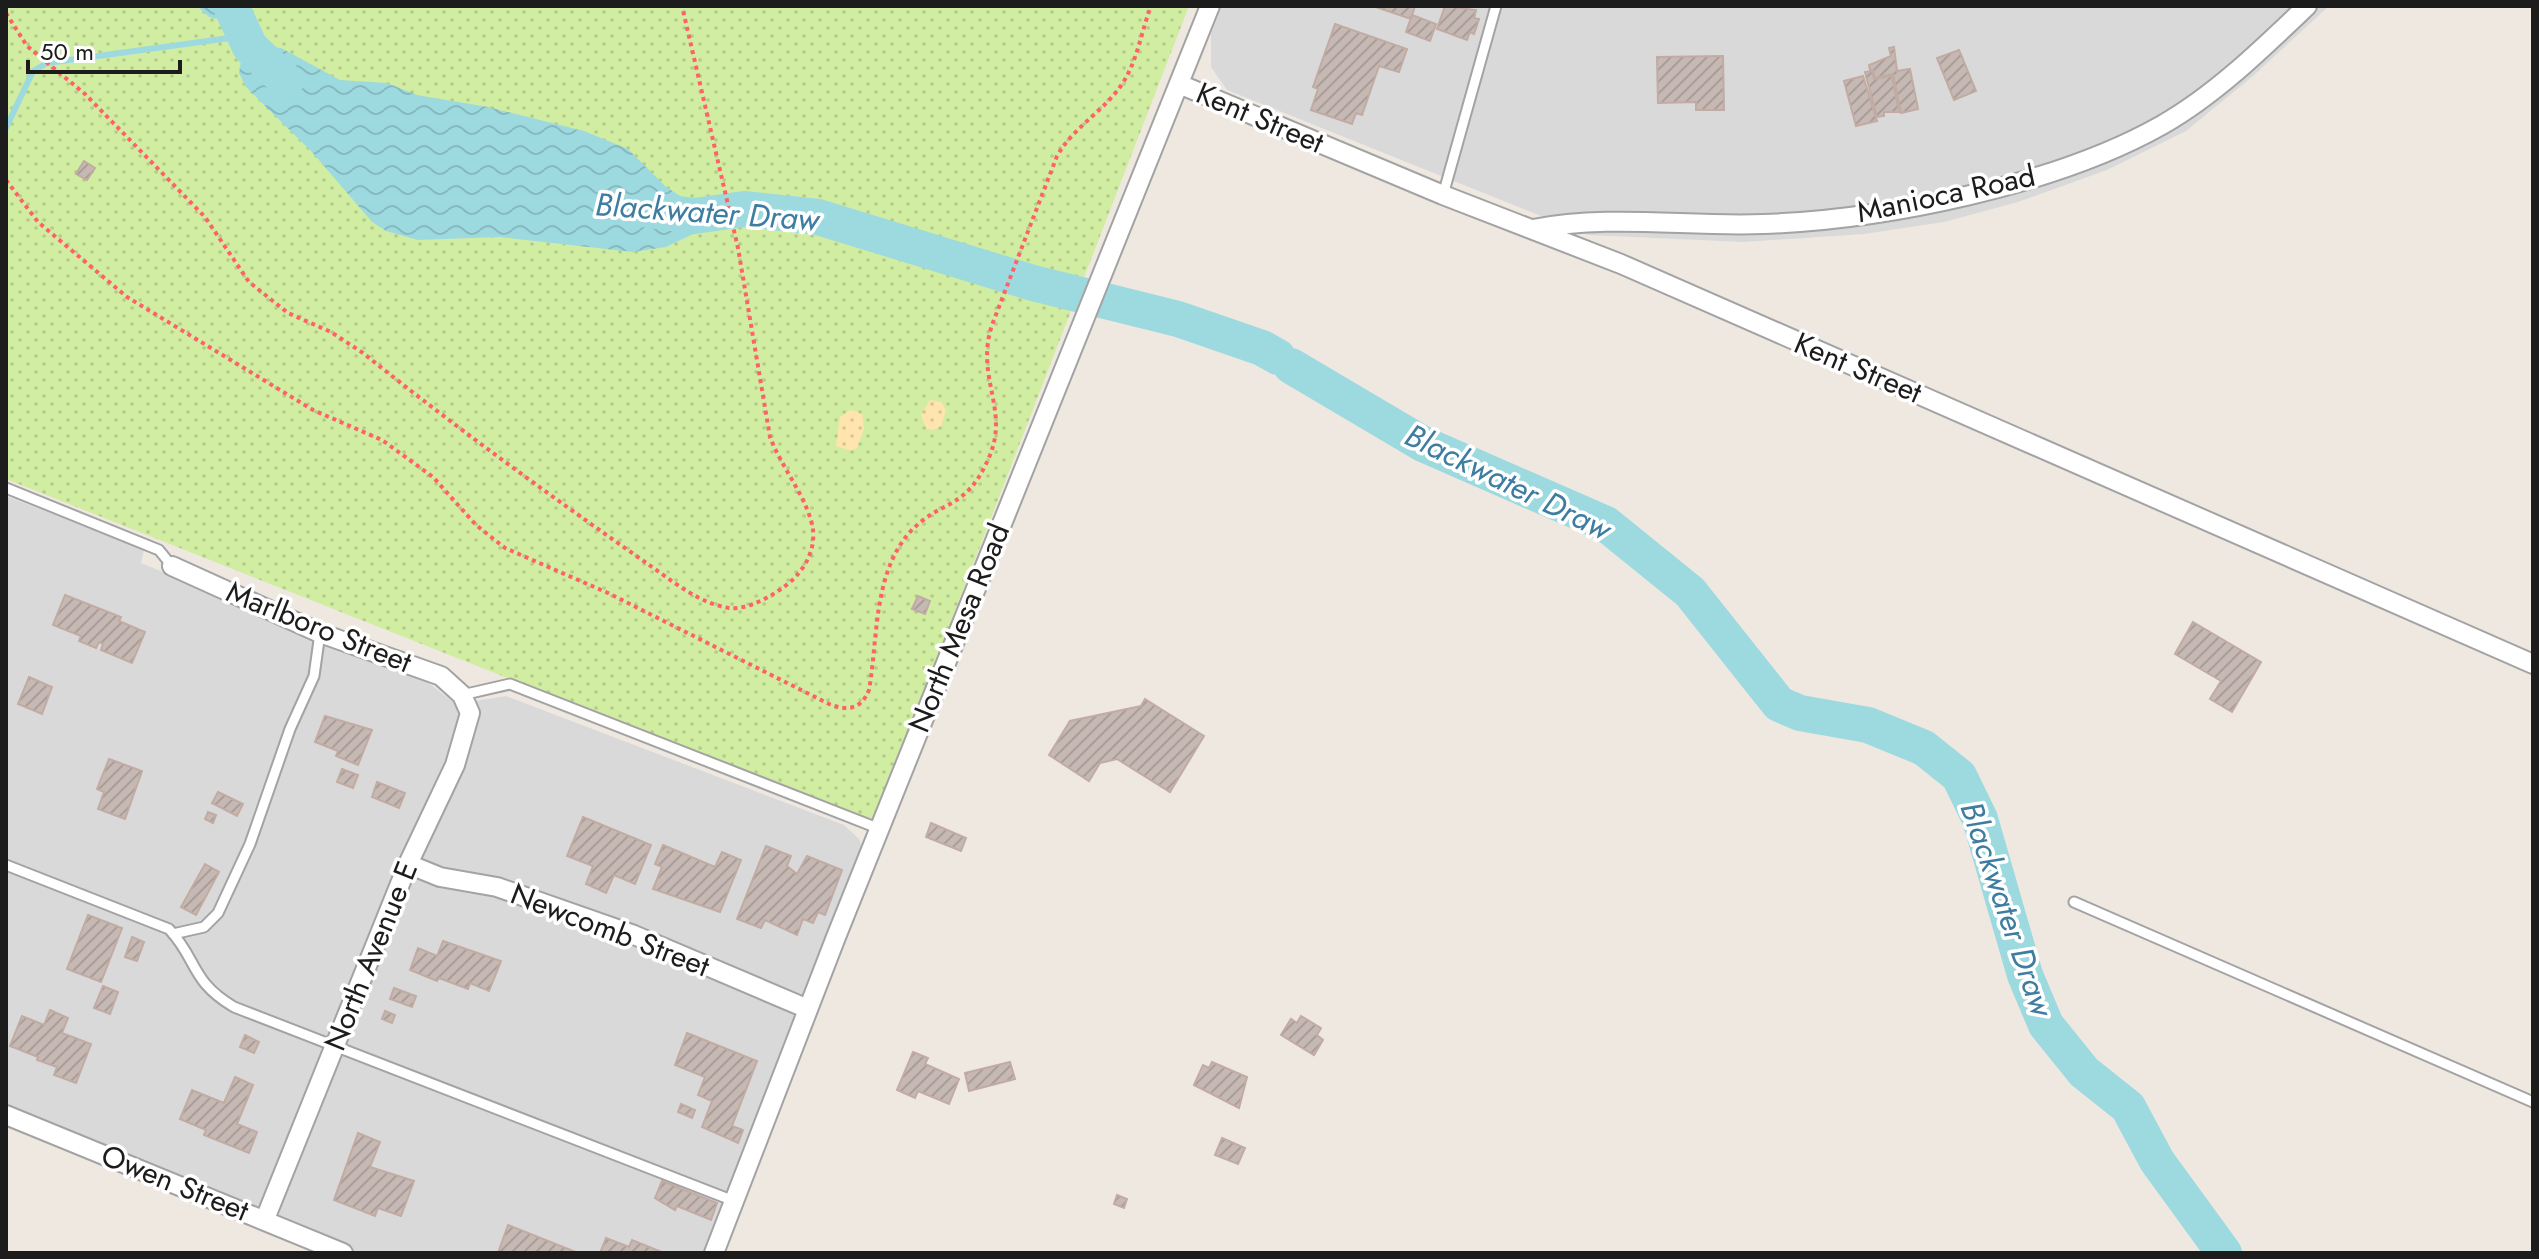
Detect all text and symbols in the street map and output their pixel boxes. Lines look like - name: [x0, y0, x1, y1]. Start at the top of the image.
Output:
- scale bar: [28, 24, 180, 74]
- text: 50 m: [40, 34, 94, 69]
- street label: Kent Street: [1190, 71, 1331, 164]
- street label: Manioca Road: [1853, 154, 2039, 233]
- water label: Blackwater Draw: [594, 181, 822, 243]
- street label: Kent Street: [1788, 321, 1929, 414]
- water label: Blackwater Draw: [1397, 412, 1621, 553]
- street label: North Mesa Road: [897, 517, 1020, 739]
- street label: Marlboro Street: [220, 570, 419, 684]
- water label: Blackwater Draw: [1949, 796, 2066, 1024]
- street label: North Avenue E: [313, 855, 428, 1057]
- street label: Newcomb Street: [504, 872, 717, 988]
- street label: Owen Street: [95, 1133, 256, 1232]

